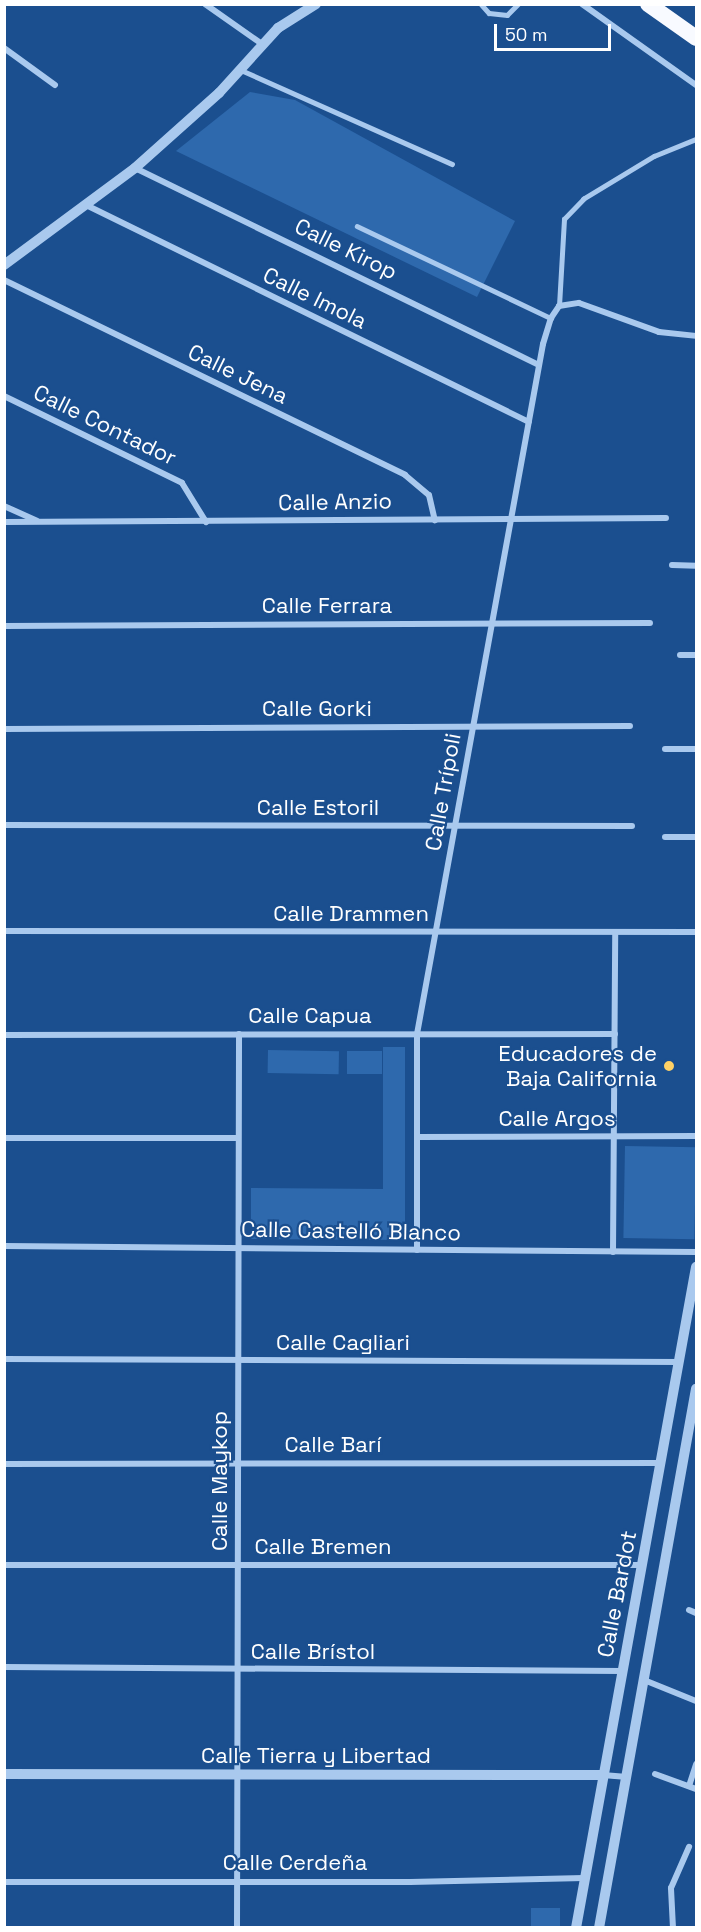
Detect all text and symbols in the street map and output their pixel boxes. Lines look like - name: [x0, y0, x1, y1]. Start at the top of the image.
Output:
- scale bar: [497, 12, 614, 50]
- text: 50 m: [505, 23, 547, 46]
- street label: Calle Kirop: [290, 213, 402, 285]
- street label: Calle Imola: [259, 262, 371, 334]
- street label: Calle Jena: [184, 338, 292, 410]
- street label: Calle Contador: [29, 379, 181, 471]
- street label: Calle Anzio: [278, 488, 392, 516]
- street label: Calle Ferrara: [262, 593, 392, 619]
- street label: Calle Gorki: [262, 696, 372, 722]
- street label: Calle Trípoli: [420, 731, 466, 853]
- street label: Calle Estoril: [257, 795, 379, 821]
- street label: Calle Drammen: [273, 901, 429, 927]
- street label: Calle Capua: [248, 1003, 372, 1029]
- place label: Educadores de Baja California: [498, 1040, 657, 1092]
- marker: Educadores de Baja California: [662, 1059, 676, 1073]
- street label: Calle Argos: [498, 1106, 616, 1132]
- street label: Calle Castelló Blanco: [241, 1216, 461, 1246]
- street label: Calle Cagliari: [276, 1330, 410, 1356]
- street label: Calle Maykop: [207, 1411, 233, 1551]
- street label: Calle Barí: [284, 1432, 382, 1458]
- street label: Calle Bardot: [592, 1528, 642, 1660]
- street label: Calle Bremen: [254, 1534, 392, 1560]
- street label: Calle Brístol: [251, 1639, 375, 1665]
- street label: Calle Tierra y Libertad: [201, 1743, 431, 1769]
- street label: Calle Cerdeña: [223, 1850, 367, 1876]

